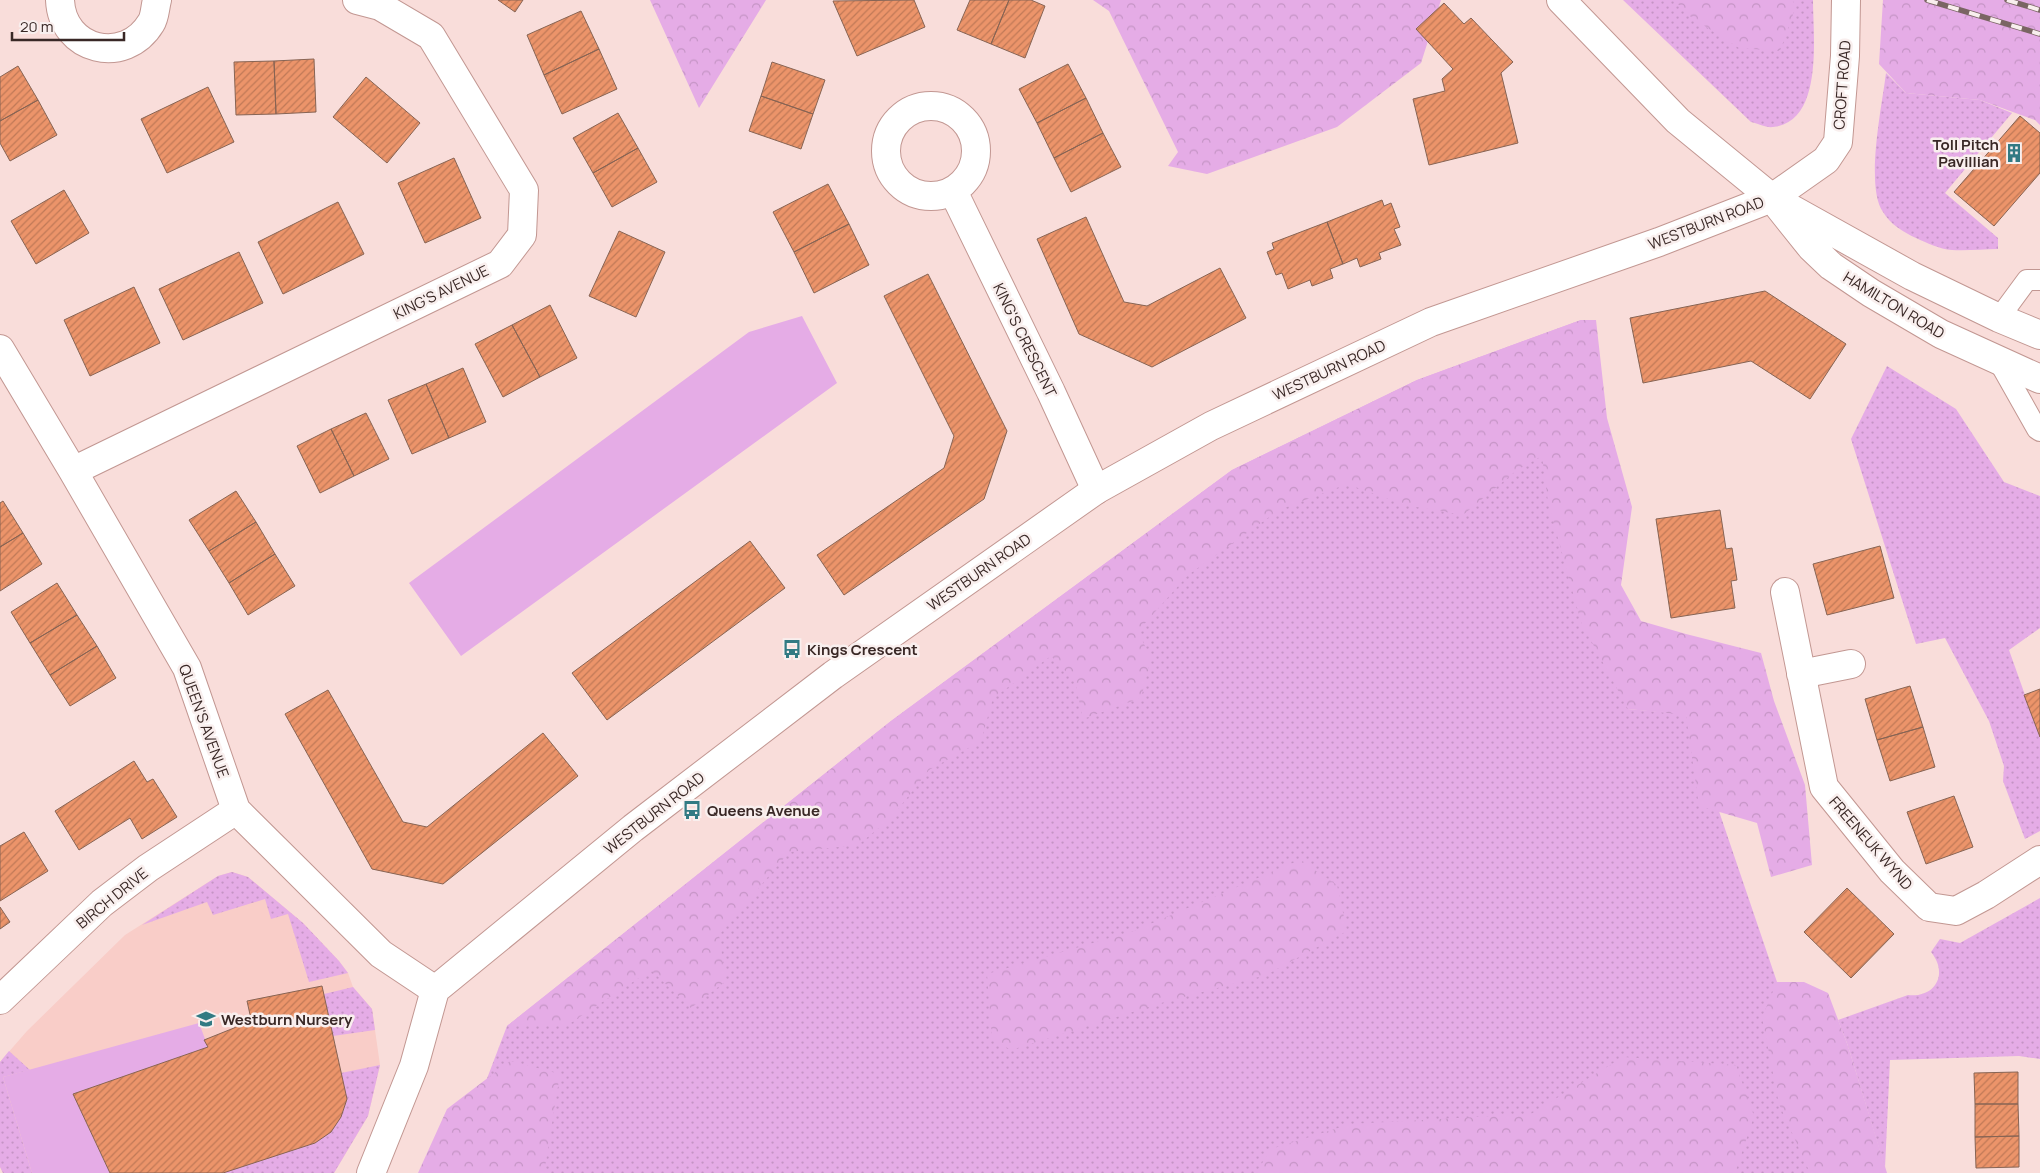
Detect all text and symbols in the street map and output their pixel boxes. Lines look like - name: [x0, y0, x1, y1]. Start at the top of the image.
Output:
- scale bar: [12, 10, 125, 42]
- text: 20 m: [20, 16, 53, 37]
- street label: CROFT ROAD: [1828, 40, 1856, 130]
- place label: Toll Pitch Pavillian: [1933, 134, 1999, 172]
- building icon: Toll Pitch Pavillian: [2003, 142, 2025, 164]
- street label: WESTBURN ROAD: [1645, 191, 1767, 255]
- street label: KING'S AVENUE: [390, 260, 492, 324]
- street label: HAMILTON ROAD: [1839, 266, 1949, 344]
- street label: KING'S CRESCENT: [988, 279, 1062, 401]
- street label: WESTBURN ROAD: [1269, 335, 1389, 405]
- street label: WESTBURN ROAD: [923, 528, 1035, 616]
- bus stop icon: Kings Crescent: [781, 638, 803, 660]
- place label: Kings Crescent: [807, 639, 918, 660]
- street label: QUEEN'S AVENUE: [174, 661, 234, 781]
- street label: WESTBURN ROAD: [599, 767, 709, 859]
- street label: FREENEUK WYND: [1824, 792, 1918, 894]
- bus stop icon: Queens Avenue: [681, 799, 703, 821]
- place label: Queens Avenue: [707, 800, 820, 821]
- street label: BIRCH DRIVE: [72, 863, 152, 933]
- school or university icon: Westburn Nursery: [195, 1008, 217, 1030]
- place label: Westburn Nursery: [221, 1009, 353, 1030]

